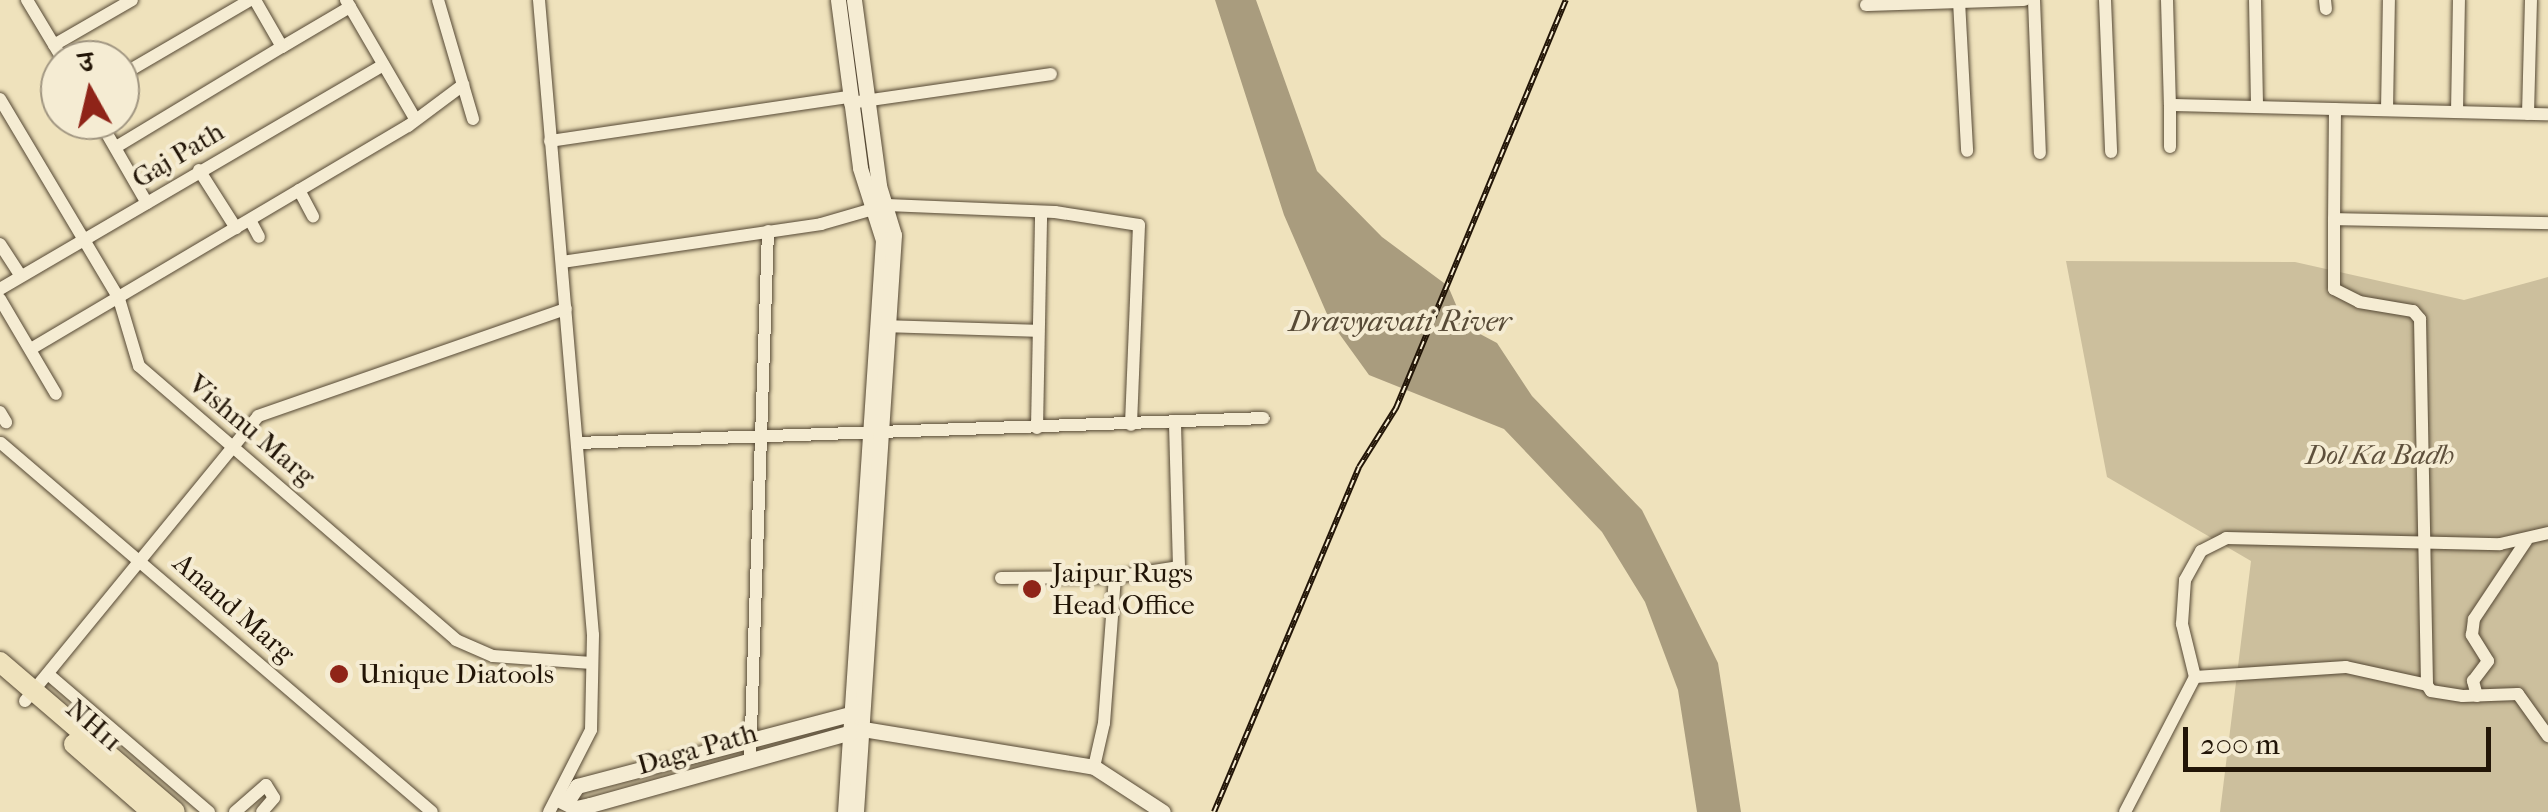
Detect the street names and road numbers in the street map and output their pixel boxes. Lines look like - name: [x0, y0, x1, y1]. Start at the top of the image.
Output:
- street label: Gaj Path: [126, 115, 230, 195]
- street label: Vishnu Marg: [182, 367, 322, 493]
- street label: Anand Marg: [166, 546, 302, 670]
- street label: NH11: [59, 692, 129, 758]
- street label: Daga Path: [633, 716, 761, 782]

